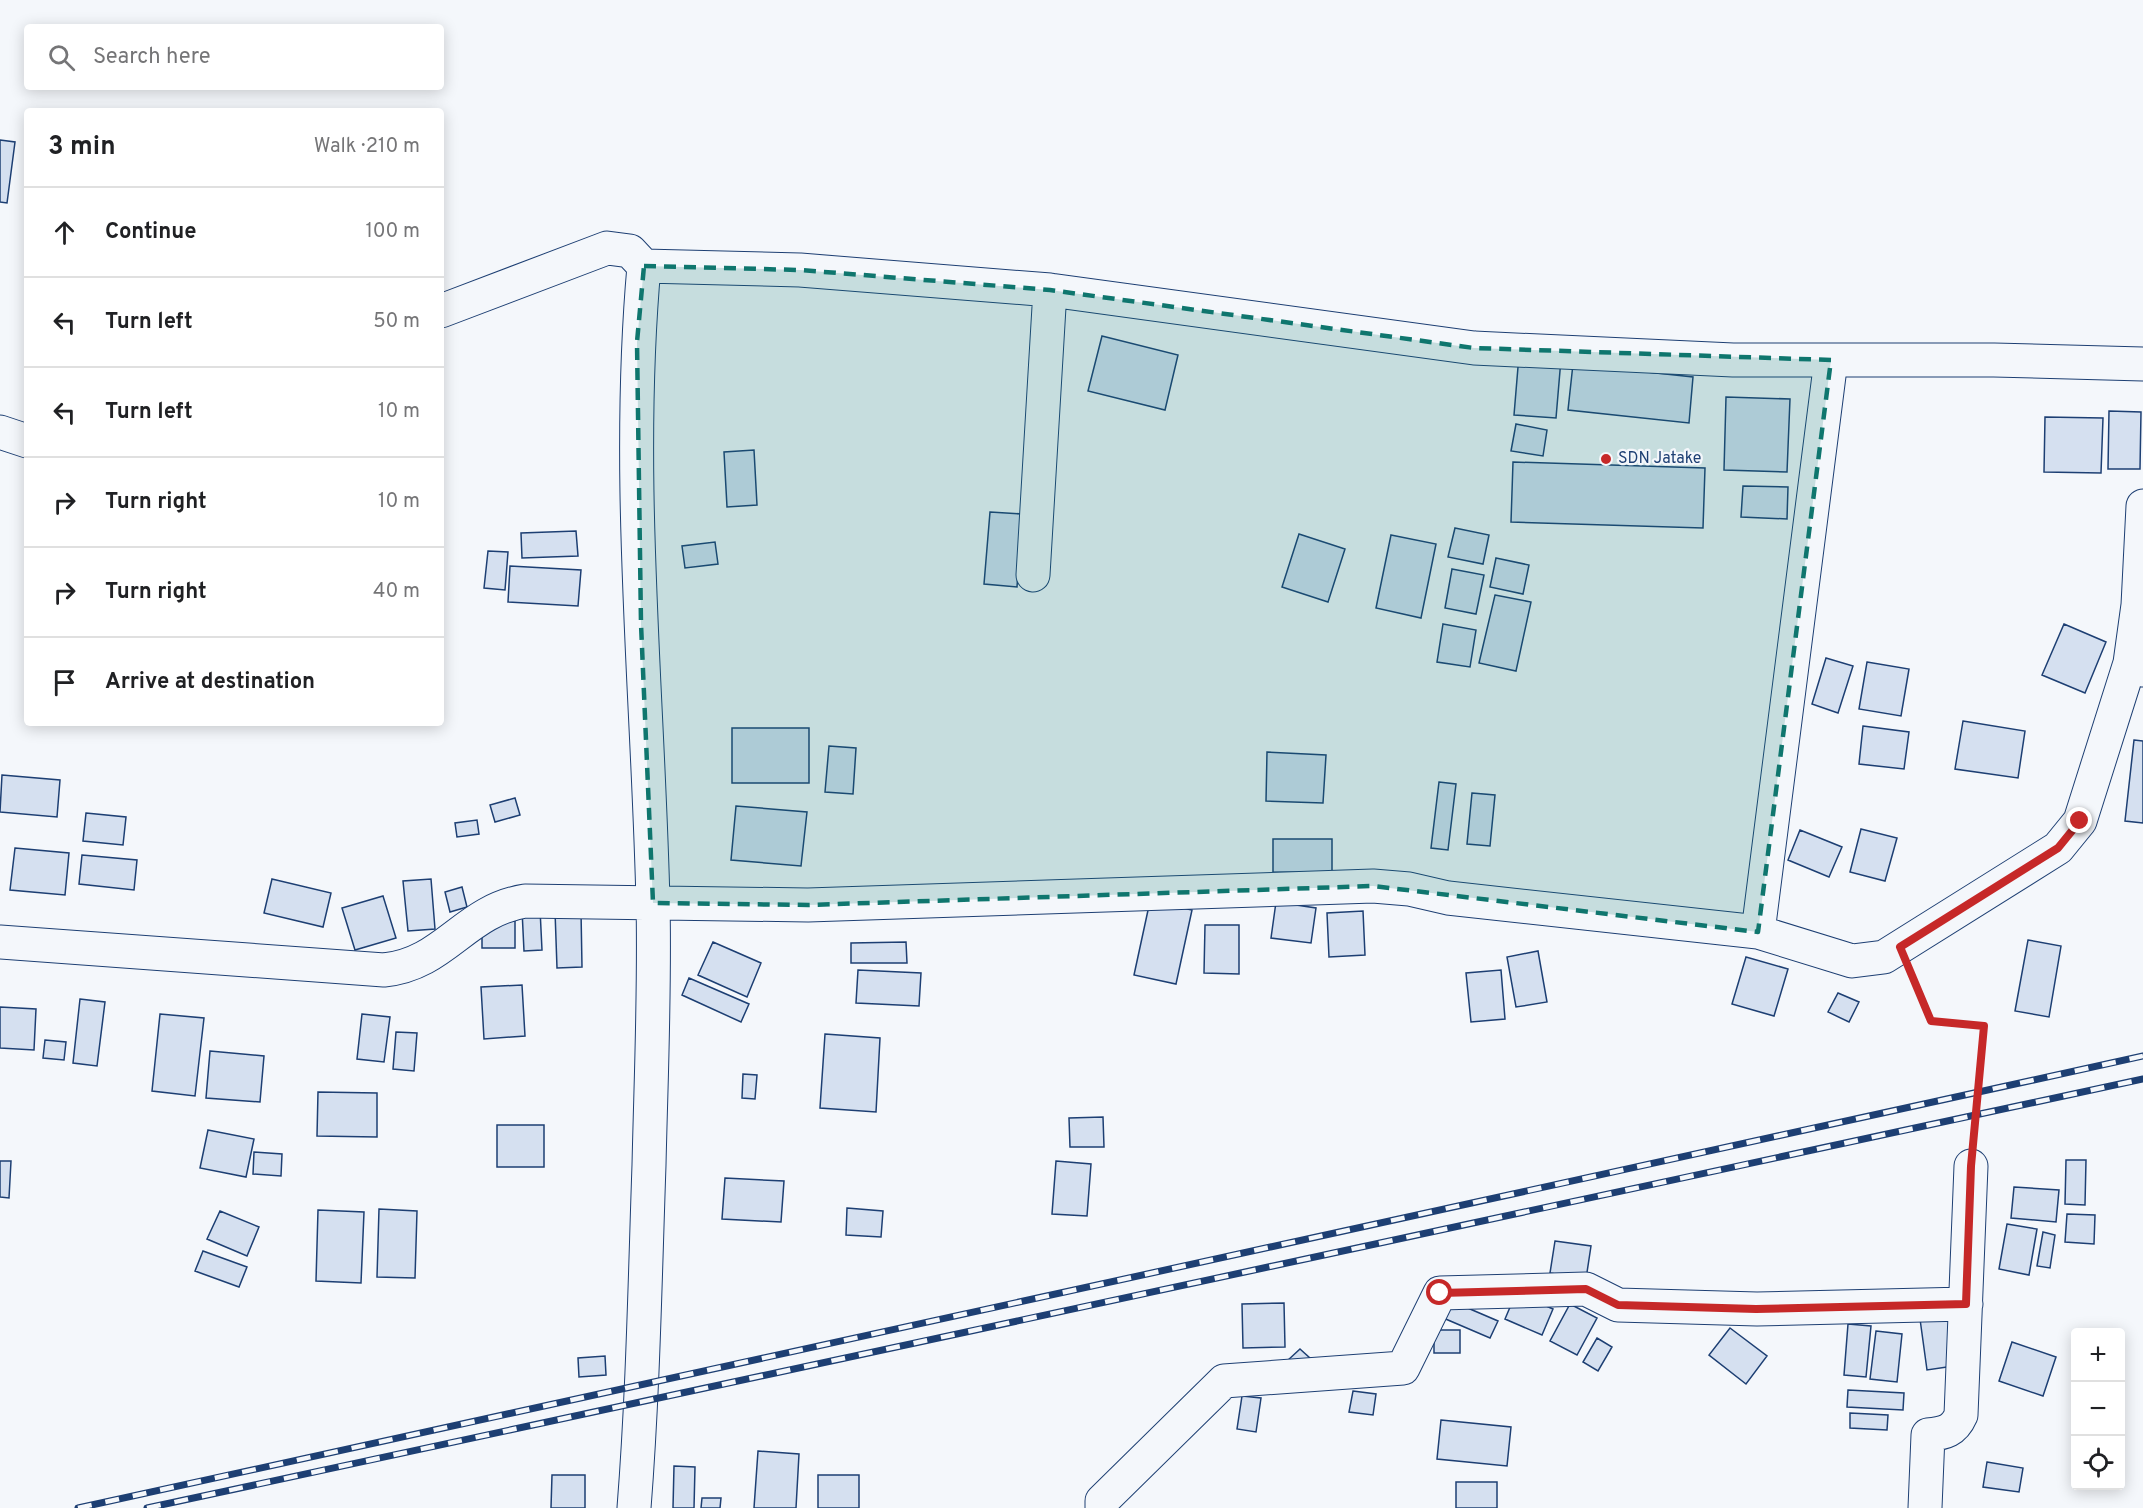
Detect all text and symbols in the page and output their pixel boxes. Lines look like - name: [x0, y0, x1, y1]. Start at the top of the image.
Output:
- search box: [24, 24, 444, 90]
- icon: search: [45, 41, 78, 74]
- text: Search here: [93, 44, 211, 71]
- text: 3 min: [48, 131, 116, 164]
- text: Walk · 210 m: [314, 134, 420, 160]
- icon: ahead: [48, 216, 81, 249]
- text: Continue: [105, 219, 196, 246]
- text: 100 m: [365, 219, 420, 245]
- icon: left: [48, 306, 81, 339]
- text: Turn left: [105, 309, 193, 336]
- text: 50 m: [373, 309, 420, 335]
- icon: left: [48, 396, 81, 429]
- text: Turn left: [105, 399, 193, 426]
- text: 10 m: [378, 399, 420, 425]
- place label: SDN Jatake: [1618, 449, 1701, 469]
- marker: SDN Jatake: [1599, 452, 1613, 466]
- icon: right: [48, 486, 81, 519]
- text: Turn right: [105, 489, 207, 516]
- text: 10 m: [378, 489, 420, 515]
- icon: right: [48, 576, 81, 609]
- text: Turn right: [105, 579, 207, 606]
- text: 40 m: [373, 579, 420, 605]
- icon: arrive: [48, 666, 81, 699]
- text: Arrive at destination: [105, 669, 315, 696]
- route end: [2066, 807, 2092, 833]
- route start: [1426, 1279, 1452, 1305]
- map controls: [2071, 1328, 2125, 1490]
- button: +: [2071, 1328, 2125, 1382]
- button: −: [2071, 1382, 2125, 1436]
- button: locate: [2071, 1436, 2125, 1490]

